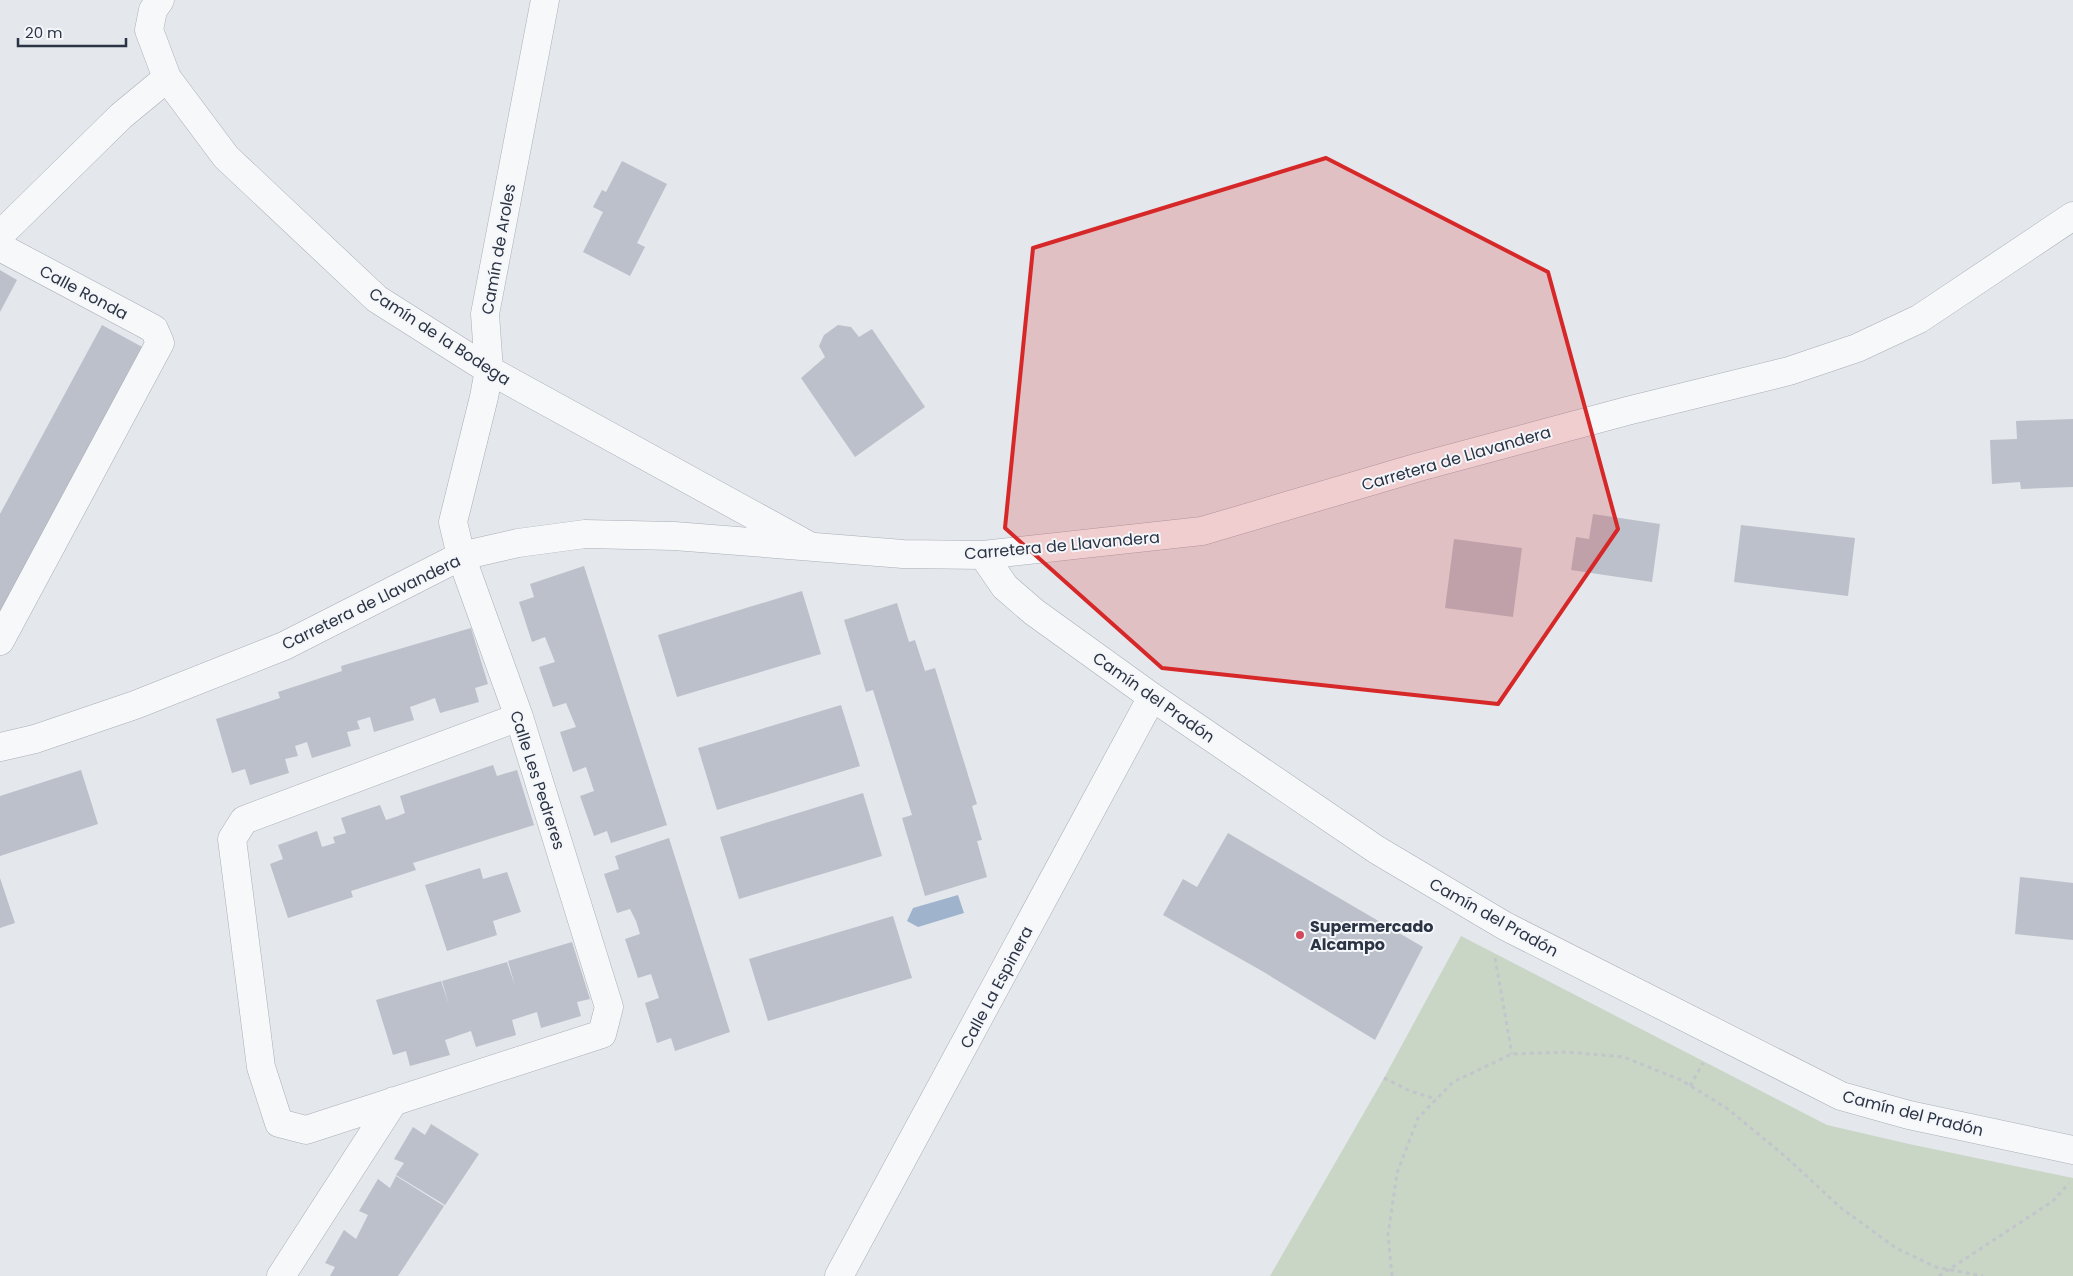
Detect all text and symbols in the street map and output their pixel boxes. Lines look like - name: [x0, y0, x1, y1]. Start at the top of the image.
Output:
- scale bar: [18, 15, 125, 47]
- text: 20 m: [25, 22, 63, 43]
- street label: Camín de Aroles: [476, 182, 521, 316]
- street label: Calle Ronda: [36, 259, 132, 325]
- street label: Camín de la Bodega: [364, 282, 515, 391]
- street label: Carretera de Llavandera: [1359, 420, 1554, 497]
- street label: Carretera de Llavandera: [963, 525, 1161, 565]
- street label: Carretera de Llavandera: [278, 549, 464, 656]
- street label: Camín del Pradón: [1088, 647, 1219, 748]
- street label: Calle Les Pedreres: [504, 708, 571, 853]
- street label: Camín del Pradón: [1425, 872, 1562, 962]
- place label: Supermercado Alcampo: [1310, 915, 1433, 956]
- street label: Calle La Espinera: [954, 922, 1038, 1052]
- marker: Supermercado Alcampo: [1294, 929, 1306, 941]
- street label: Camín del Pradón: [1840, 1085, 1986, 1142]

